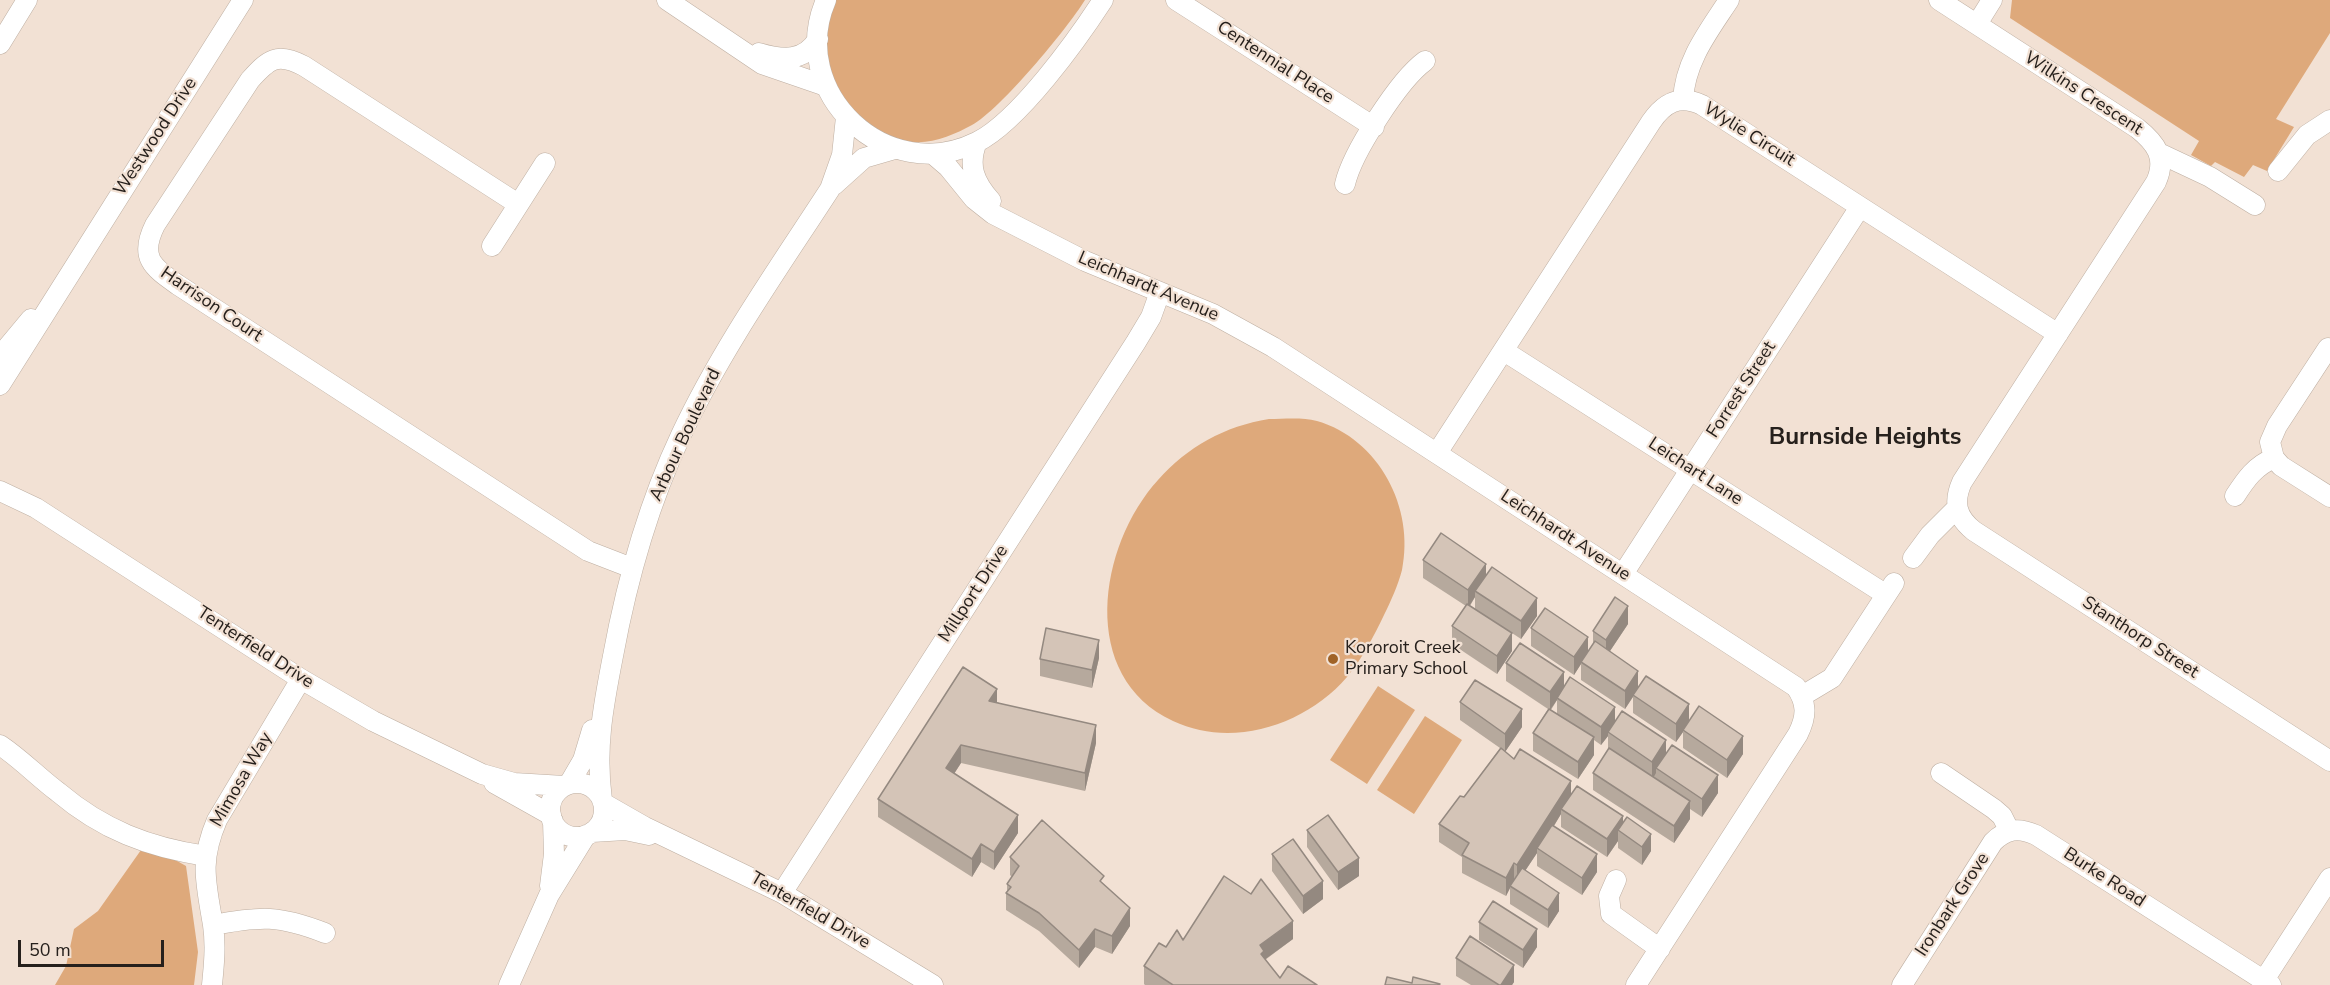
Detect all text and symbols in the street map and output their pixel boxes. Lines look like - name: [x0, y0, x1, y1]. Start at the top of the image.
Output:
- street label: Centennial Place: [1212, 17, 1338, 109]
- street label: Wilkins Crescent: [2020, 48, 2146, 140]
- street label: Westwood Drive: [110, 74, 202, 200]
- street label: Wylie Circuit: [1699, 98, 1799, 172]
- street label: Leichhardt Avenue: [1074, 248, 1222, 326]
- street label: Harrison Court: [156, 263, 266, 347]
- street label: Forrest Street: [1703, 338, 1781, 442]
- street label: Arbour Boulevard: [646, 365, 726, 505]
- district label: Burnside Heights: [1769, 424, 1961, 452]
- street label: Leichart Lane: [1644, 433, 1746, 511]
- street label: Leichhardt Avenue: [1496, 486, 1634, 586]
- street label: Millport Drive: [935, 541, 1013, 647]
- street label: Stanthorp Street: [2078, 592, 2202, 684]
- street label: Tenterfield Drive: [193, 602, 317, 694]
- place label: Kororoit Creek Primary School: [1345, 638, 1468, 680]
- marker: Kororoit Creek Primary School: [1326, 652, 1340, 666]
- street label: Mimosa Way: [206, 729, 278, 831]
- street label: Burke Road: [2059, 843, 2149, 913]
- street label: Ironbark Grove: [1911, 849, 1995, 961]
- street label: Tenterfield Drive: [746, 868, 874, 954]
- scale bar: [21, 928, 166, 966]
- text: 50 m: [29, 938, 71, 962]

